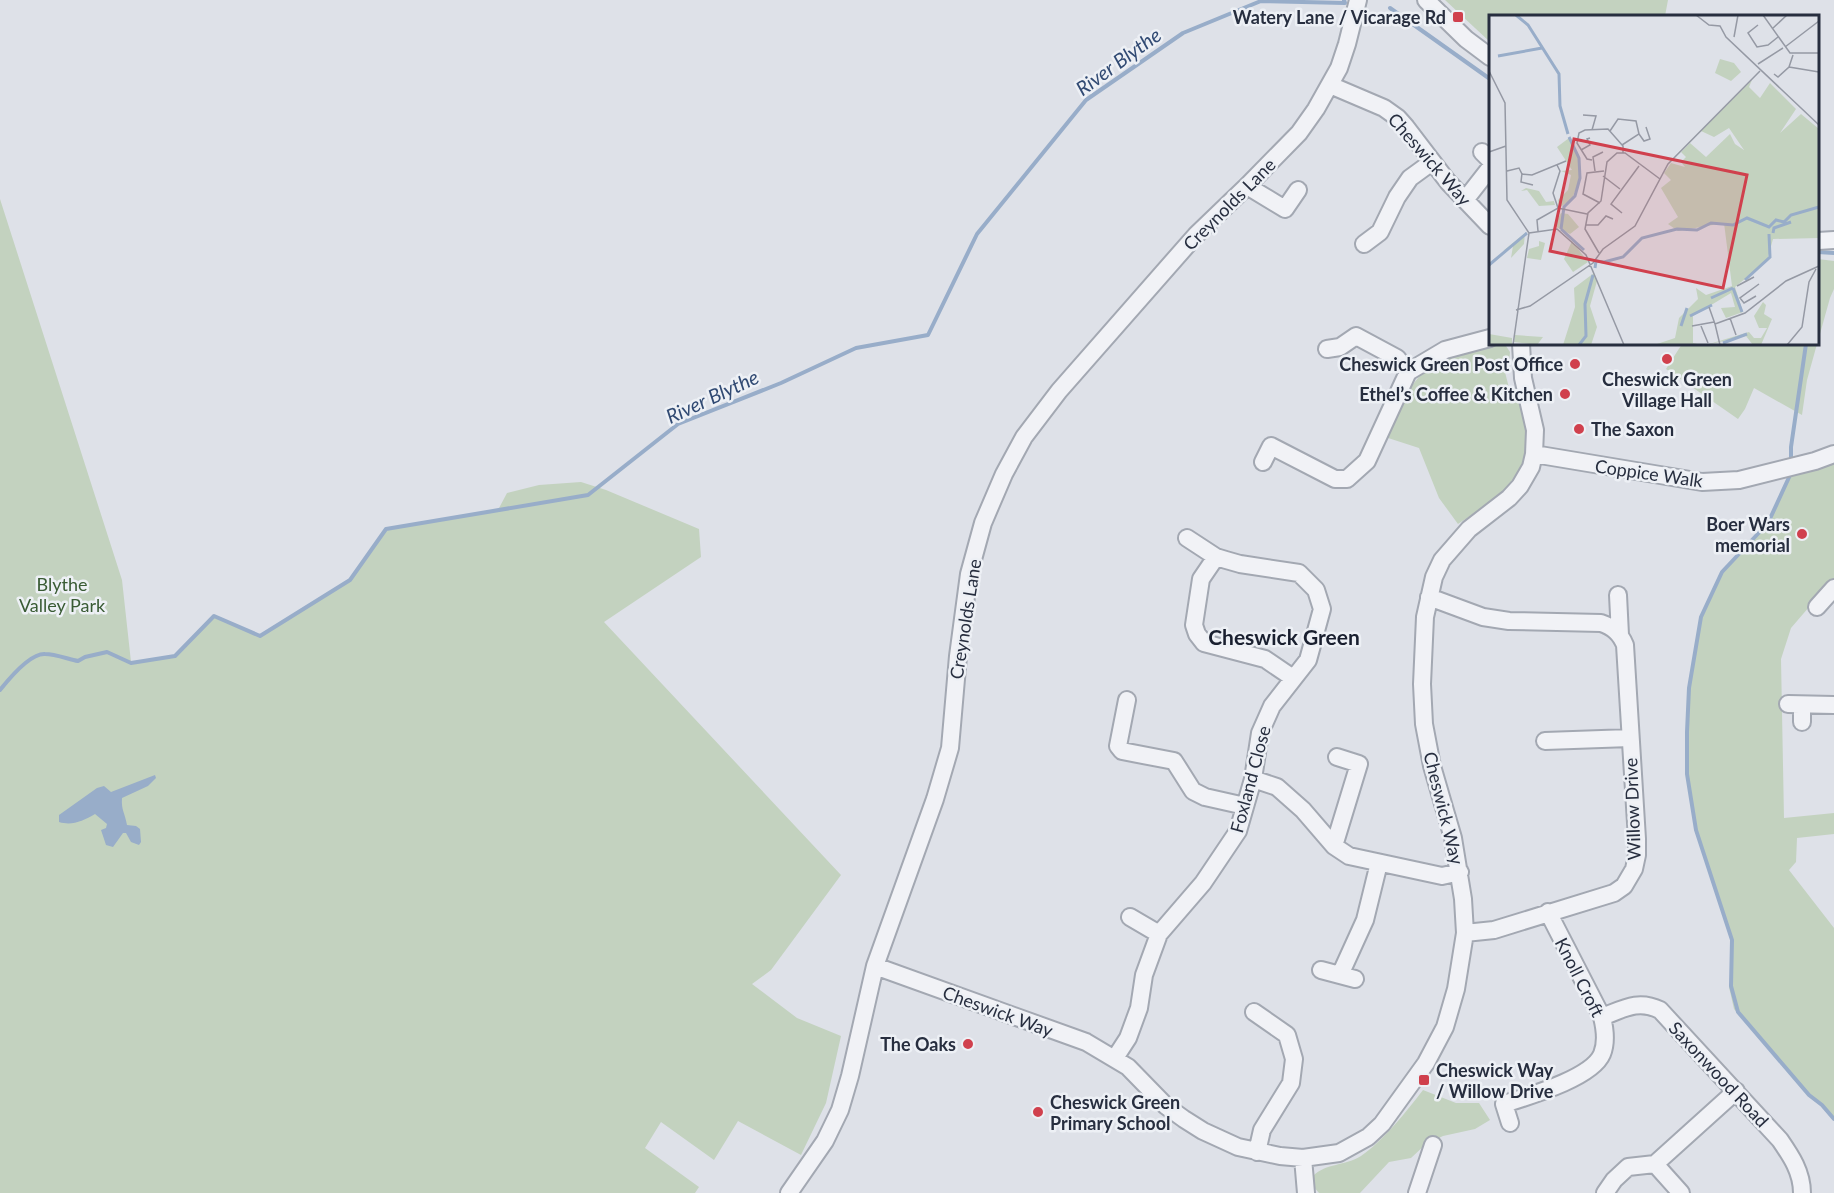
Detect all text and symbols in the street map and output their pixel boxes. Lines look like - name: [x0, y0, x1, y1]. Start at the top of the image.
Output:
- place label: Watery Lane / Vicarage Rd: [1233, 6, 1446, 28]
- marker: Watery Lane / Vicarage Rd: [1451, 10, 1465, 24]
- inset map: [1489, 15, 1819, 345]
- water label: River Blythe: [1071, 22, 1165, 100]
- street label: Cheswick Way: [1384, 108, 1477, 210]
- street label: Creynolds Lane: [1178, 153, 1280, 255]
- marker: Cheswick Green Village Hall: [1660, 352, 1674, 366]
- place label: Cheswick Green Post Office: [1339, 353, 1563, 375]
- marker: Cheswick Green Post Office: [1568, 357, 1582, 371]
- water label: River Blythe: [662, 364, 762, 428]
- place label: Cheswick Green Village Hall: [1602, 368, 1732, 411]
- place label: Ethel’s Coffee & Kitchen: [1359, 383, 1553, 405]
- marker: Ethel’s Coffee & Kitchen: [1558, 387, 1572, 401]
- place label: The Saxon: [1591, 418, 1674, 440]
- marker: The Saxon: [1572, 422, 1586, 436]
- street label: Coppice Walk: [1594, 455, 1705, 492]
- place label: Boer Wars memorial: [1706, 513, 1790, 556]
- marker: Boer Wars memorial: [1795, 527, 1809, 541]
- street label: Creynolds Lane: [945, 557, 985, 681]
- park label: Blythe Valley Park: [19, 573, 106, 616]
- district label: Cheswick Green: [1208, 624, 1360, 649]
- street label: Foxland Close: [1225, 723, 1275, 835]
- street label: Cheswick Way: [1419, 749, 1469, 867]
- street label: Willow Drive: [1619, 757, 1645, 861]
- street label: Knoll Croft: [1551, 934, 1610, 1021]
- street label: Cheswick Way: [940, 981, 1057, 1041]
- street label: Saxonwood Road: [1664, 1017, 1774, 1131]
- place label: The Oaks: [880, 1033, 956, 1055]
- marker: The Oaks: [961, 1037, 975, 1051]
- place label: Cheswick Way / Willow Drive: [1436, 1059, 1554, 1102]
- marker: Cheswick Way / Willow Drive: [1417, 1073, 1431, 1087]
- place label: Cheswick Green Primary School: [1050, 1091, 1180, 1134]
- marker: Cheswick Green Primary School: [1031, 1105, 1045, 1119]

